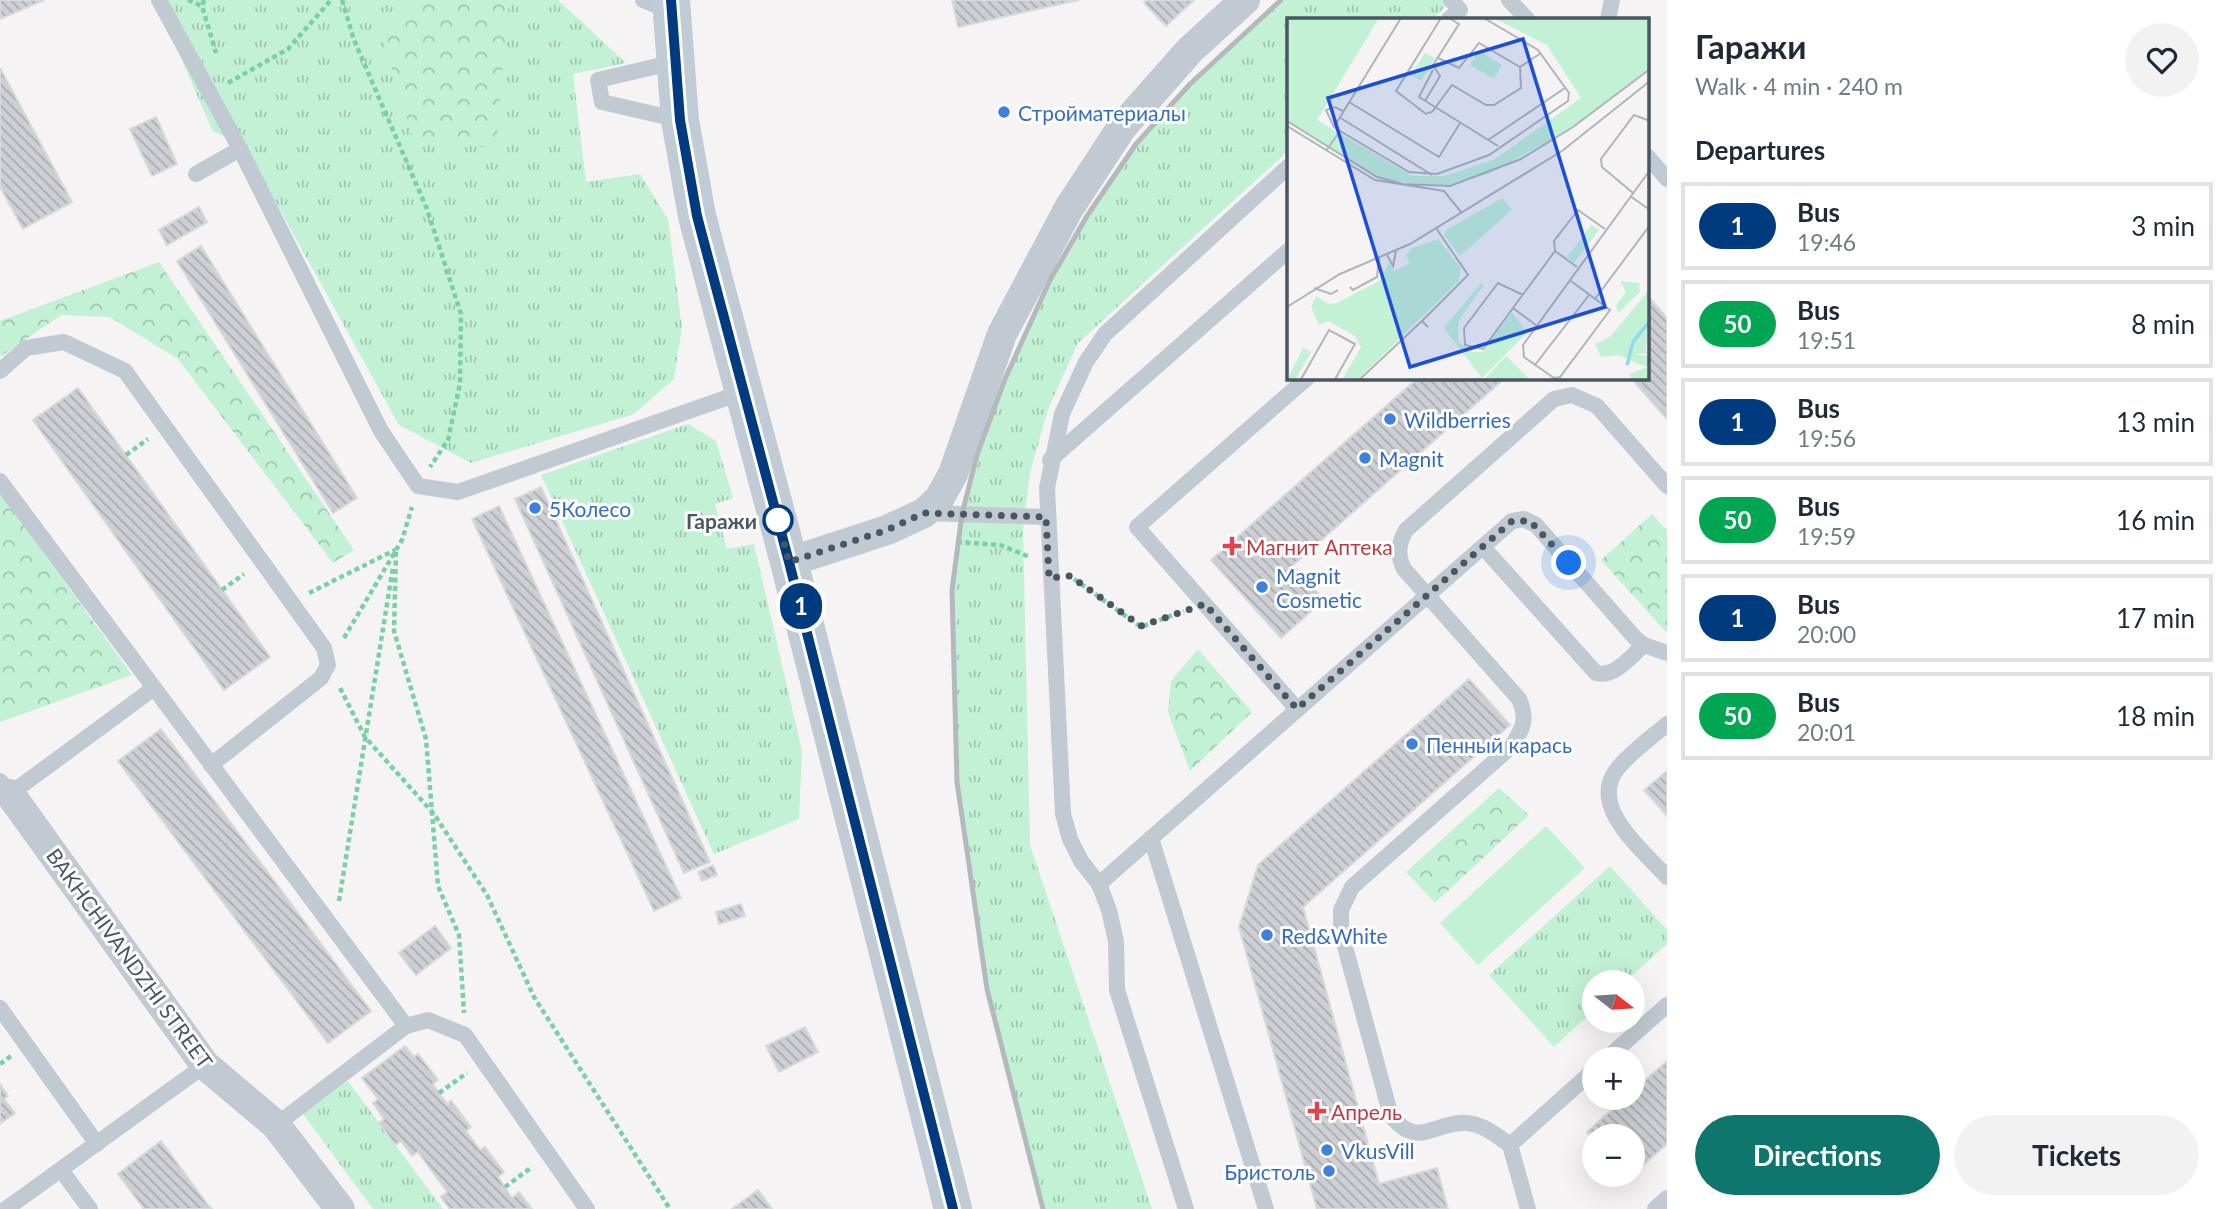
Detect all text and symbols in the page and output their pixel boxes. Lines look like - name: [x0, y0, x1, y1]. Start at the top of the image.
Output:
- inset map: [1287, 18, 1650, 380]
- button: heart: [2125, 23, 2199, 97]
- text: Гаражи: [1695, 26, 1807, 66]
- text: Walk · 4 min · 240 m: [1695, 72, 1903, 100]
- place label: Стройматериалы: [1018, 100, 1186, 125]
- marker: Стройматериалы: [996, 104, 1012, 120]
- text: Departures: [1695, 134, 1825, 166]
- text: Bus: [1797, 196, 1840, 228]
- text: 3 min: [2131, 210, 2195, 242]
- text: 1: [1731, 211, 1744, 240]
- text: 19:46: [1797, 228, 1856, 256]
- text: Bus: [1797, 294, 1840, 326]
- text: 8 min: [2131, 308, 2195, 340]
- text: 50: [1724, 309, 1751, 338]
- text: 19:51: [1797, 326, 1856, 354]
- text: Bus: [1797, 392, 1840, 424]
- text: 13 min: [2116, 406, 2195, 438]
- place label: Wildberries: [1404, 407, 1511, 432]
- text: 1: [1731, 407, 1744, 436]
- marker: Wildberries: [1382, 411, 1398, 427]
- text: 19:56: [1797, 424, 1856, 452]
- place label: Magnit: [1379, 446, 1444, 471]
- marker: Magnit: [1357, 450, 1373, 466]
- text: Bus: [1797, 490, 1840, 522]
- place label: 5Колесо: [549, 496, 631, 521]
- marker: 5Колесо: [527, 500, 543, 516]
- text: 16 min: [2116, 504, 2195, 536]
- marker: Гаражи: [763, 505, 793, 535]
- text: 50: [1724, 505, 1751, 534]
- place label: Гаражи: [686, 508, 757, 533]
- text: 19:59: [1797, 522, 1856, 550]
- place label: Магнит Аптека: [1246, 534, 1393, 559]
- marker: Магнит Аптека: [1224, 538, 1240, 554]
- your location: [1551, 545, 1586, 580]
- place label: Magnit Cosmetic: [1276, 563, 1362, 612]
- marker: Magnit Cosmetic: [1254, 579, 1270, 595]
- line badge: 1: [778, 583, 824, 629]
- text: Bus: [1797, 588, 1840, 620]
- text: 1: [794, 591, 808, 620]
- text: 17 min: [2116, 602, 2195, 634]
- text: 1: [1731, 603, 1744, 632]
- text: 20:00: [1797, 620, 1856, 648]
- text: Bus: [1797, 686, 1840, 718]
- text: 18 min: [2116, 700, 2195, 732]
- text: 50: [1724, 701, 1751, 730]
- text: 20:01: [1797, 718, 1856, 746]
- place label: Пенный карась: [1426, 732, 1572, 757]
- marker: Пенный карась: [1404, 736, 1420, 752]
- street label: BAKHCHIVANDZHI STREET: [42, 843, 219, 1073]
- place label: Red&White: [1281, 923, 1388, 948]
- marker: Red&White: [1259, 927, 1275, 943]
- north arrow: [1582, 970, 1645, 1032]
- map controls: [1582, 970, 1645, 1187]
- button: +: [1582, 1047, 1645, 1110]
- place label: Апрель: [1331, 1099, 1402, 1124]
- marker: Апрель: [1309, 1103, 1325, 1119]
- button: Directions: [1695, 1115, 1940, 1195]
- button: Tickets: [1954, 1115, 2199, 1195]
- button: −: [1582, 1124, 1645, 1187]
- place label: VkusVill: [1341, 1138, 1415, 1163]
- marker: VkusVill: [1319, 1142, 1335, 1158]
- place label: Бристоль: [1224, 1159, 1315, 1184]
- marker: Бристоль: [1321, 1163, 1337, 1179]

